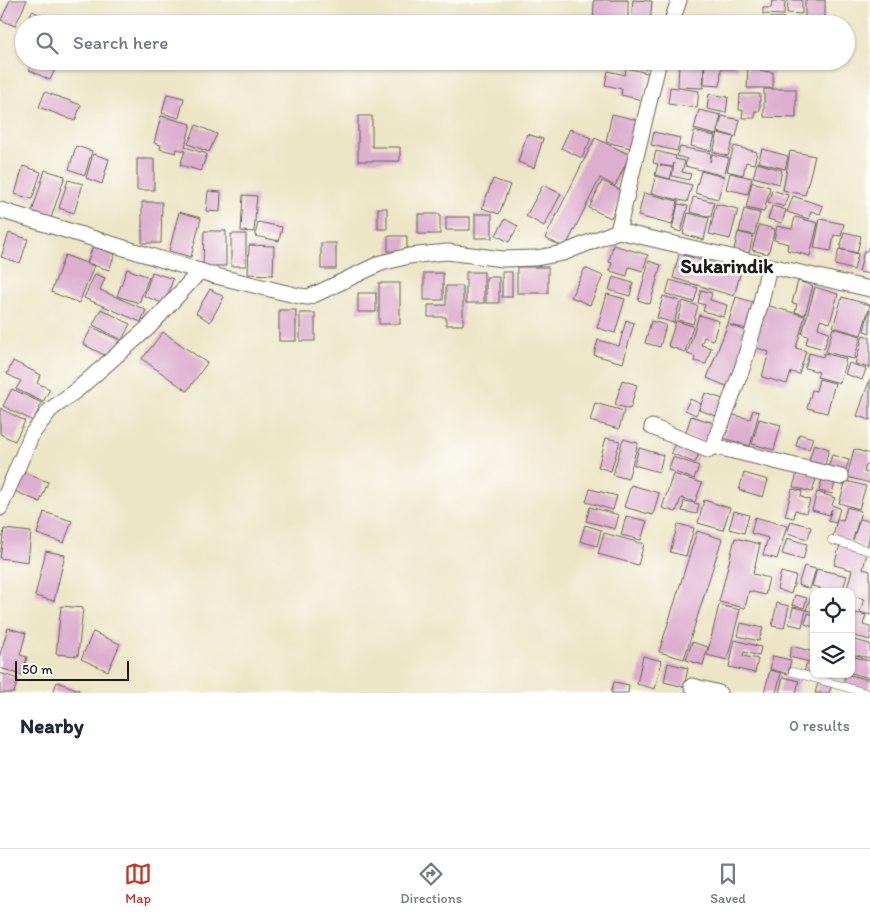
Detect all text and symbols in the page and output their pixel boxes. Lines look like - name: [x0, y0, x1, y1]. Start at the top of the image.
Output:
- search box: [15, 15, 855, 70]
- icon: search: [33, 29, 61, 57]
- text: Search here: [73, 31, 168, 54]
- district label: Sukarindik: [681, 254, 774, 278]
- map controls: [810, 588, 855, 678]
- button: locate: [810, 588, 855, 633]
- button: layers: [810, 633, 855, 678]
- scale bar: [15, 658, 129, 681]
- text: 50 m: [22, 661, 53, 678]
- text: Nearby: [20, 713, 84, 738]
- text: 0 results: [789, 716, 850, 735]
- tab: Map: [124, 860, 152, 907]
- tab: Directions: [400, 860, 462, 907]
- tab: Saved: [710, 860, 746, 907]

